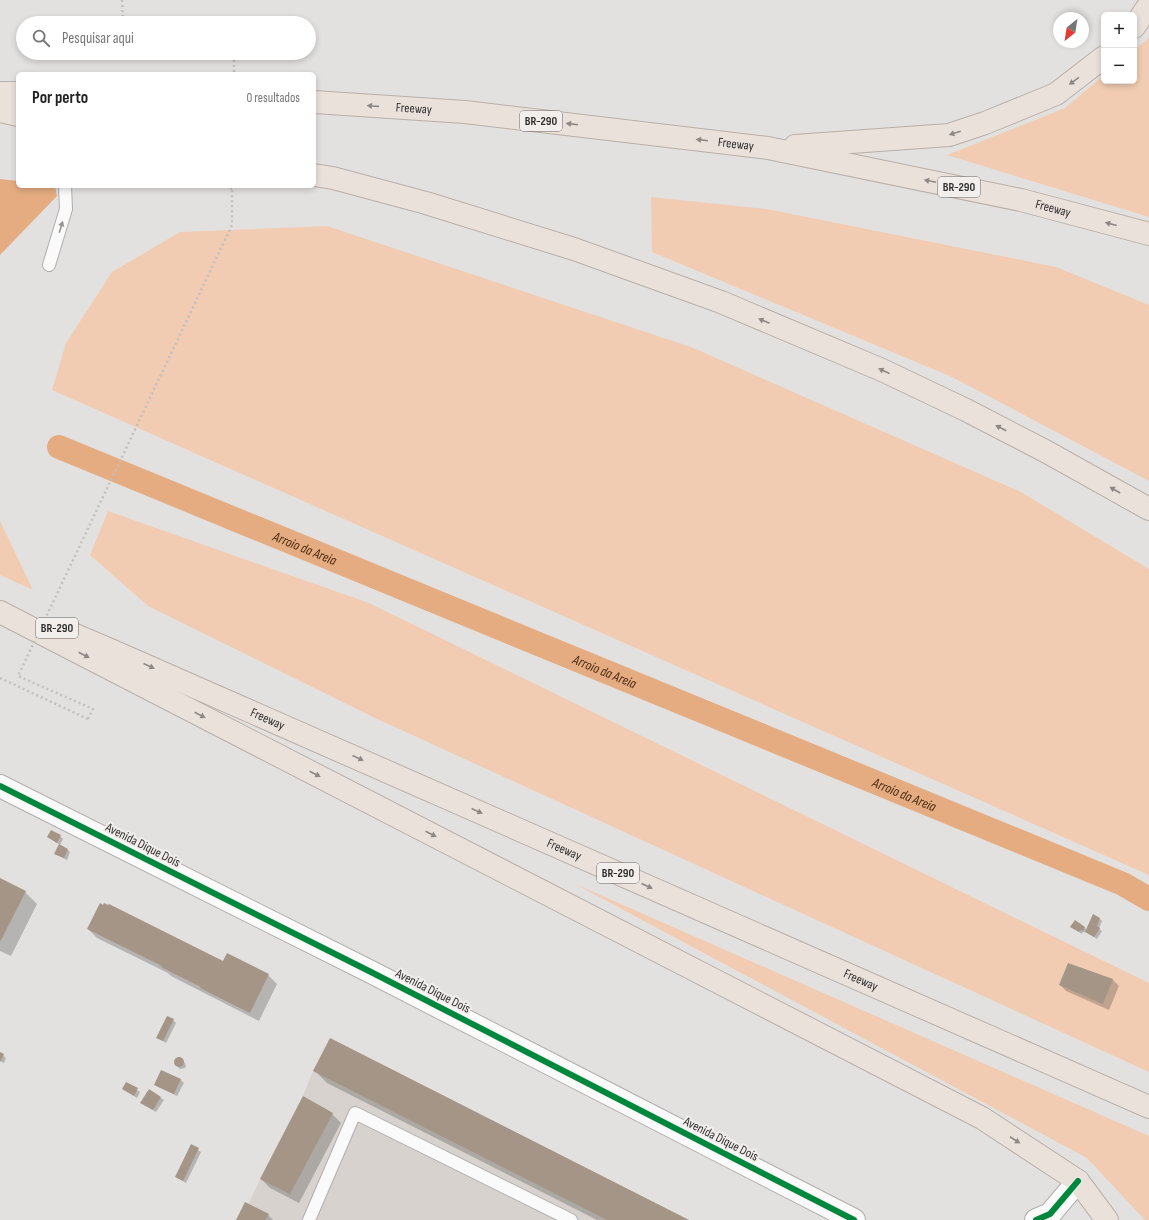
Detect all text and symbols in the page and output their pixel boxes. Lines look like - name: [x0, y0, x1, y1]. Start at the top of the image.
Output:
- north arrow: [1053, 12, 1089, 48]
- map controls: [1101, 12, 1137, 84]
- button: +: [1101, 12, 1137, 48]
- search box: [16, 16, 316, 60]
- icon: search: [30, 27, 52, 49]
- text: Pesquisar aqui: [62, 29, 134, 48]
- button: −: [1101, 48, 1137, 84]
- one-way arrow: [1068, 77, 1079, 85]
- text: Por perto: [32, 88, 88, 108]
- text: 0 resultados: [246, 90, 300, 106]
- street label: Freeway: [395, 99, 432, 118]
- one-way arrow: [367, 102, 379, 109]
- road number: BR-290: [520, 111, 562, 131]
- one-way arrow: [566, 121, 579, 128]
- one-way arrow: [949, 130, 961, 136]
- street label: Freeway: [717, 134, 755, 154]
- one-way arrow: [696, 137, 708, 143]
- road number: BR-290: [938, 177, 980, 197]
- one-way arrow: [924, 178, 936, 184]
- street label: Freeway: [1034, 196, 1073, 221]
- one-way arrow: [58, 221, 64, 233]
- one-way arrow: [1105, 221, 1117, 227]
- one-way arrow: [758, 317, 770, 323]
- one-way arrow: [878, 368, 890, 375]
- one-way arrow: [995, 425, 1007, 431]
- one-way arrow: [1109, 487, 1121, 494]
- water label: Arroio da Areia: [270, 527, 340, 569]
- road number: BR-290: [36, 618, 78, 638]
- water label: Arroio da Areia: [570, 650, 639, 692]
- one-way arrow: [79, 652, 90, 658]
- one-way arrow: [143, 663, 155, 670]
- street label: Freeway: [248, 704, 287, 734]
- one-way arrow: [194, 712, 206, 718]
- one-way arrow: [352, 755, 363, 761]
- one-way arrow: [310, 771, 321, 778]
- water label: Arroio da Areia: [869, 773, 939, 815]
- one-way arrow: [471, 808, 483, 814]
- street label: Avenida Dique Dois: [102, 819, 183, 871]
- one-way arrow: [425, 831, 437, 837]
- street label: Freeway: [544, 835, 584, 864]
- road number: BR-290: [597, 863, 639, 883]
- one-way arrow: [641, 882, 653, 889]
- street label: Avenida Dique Dois: [392, 965, 473, 1017]
- street label: Freeway: [841, 966, 880, 995]
- street label: Avenida Dique Dois: [680, 1113, 761, 1165]
- one-way arrow: [1009, 1136, 1021, 1143]

